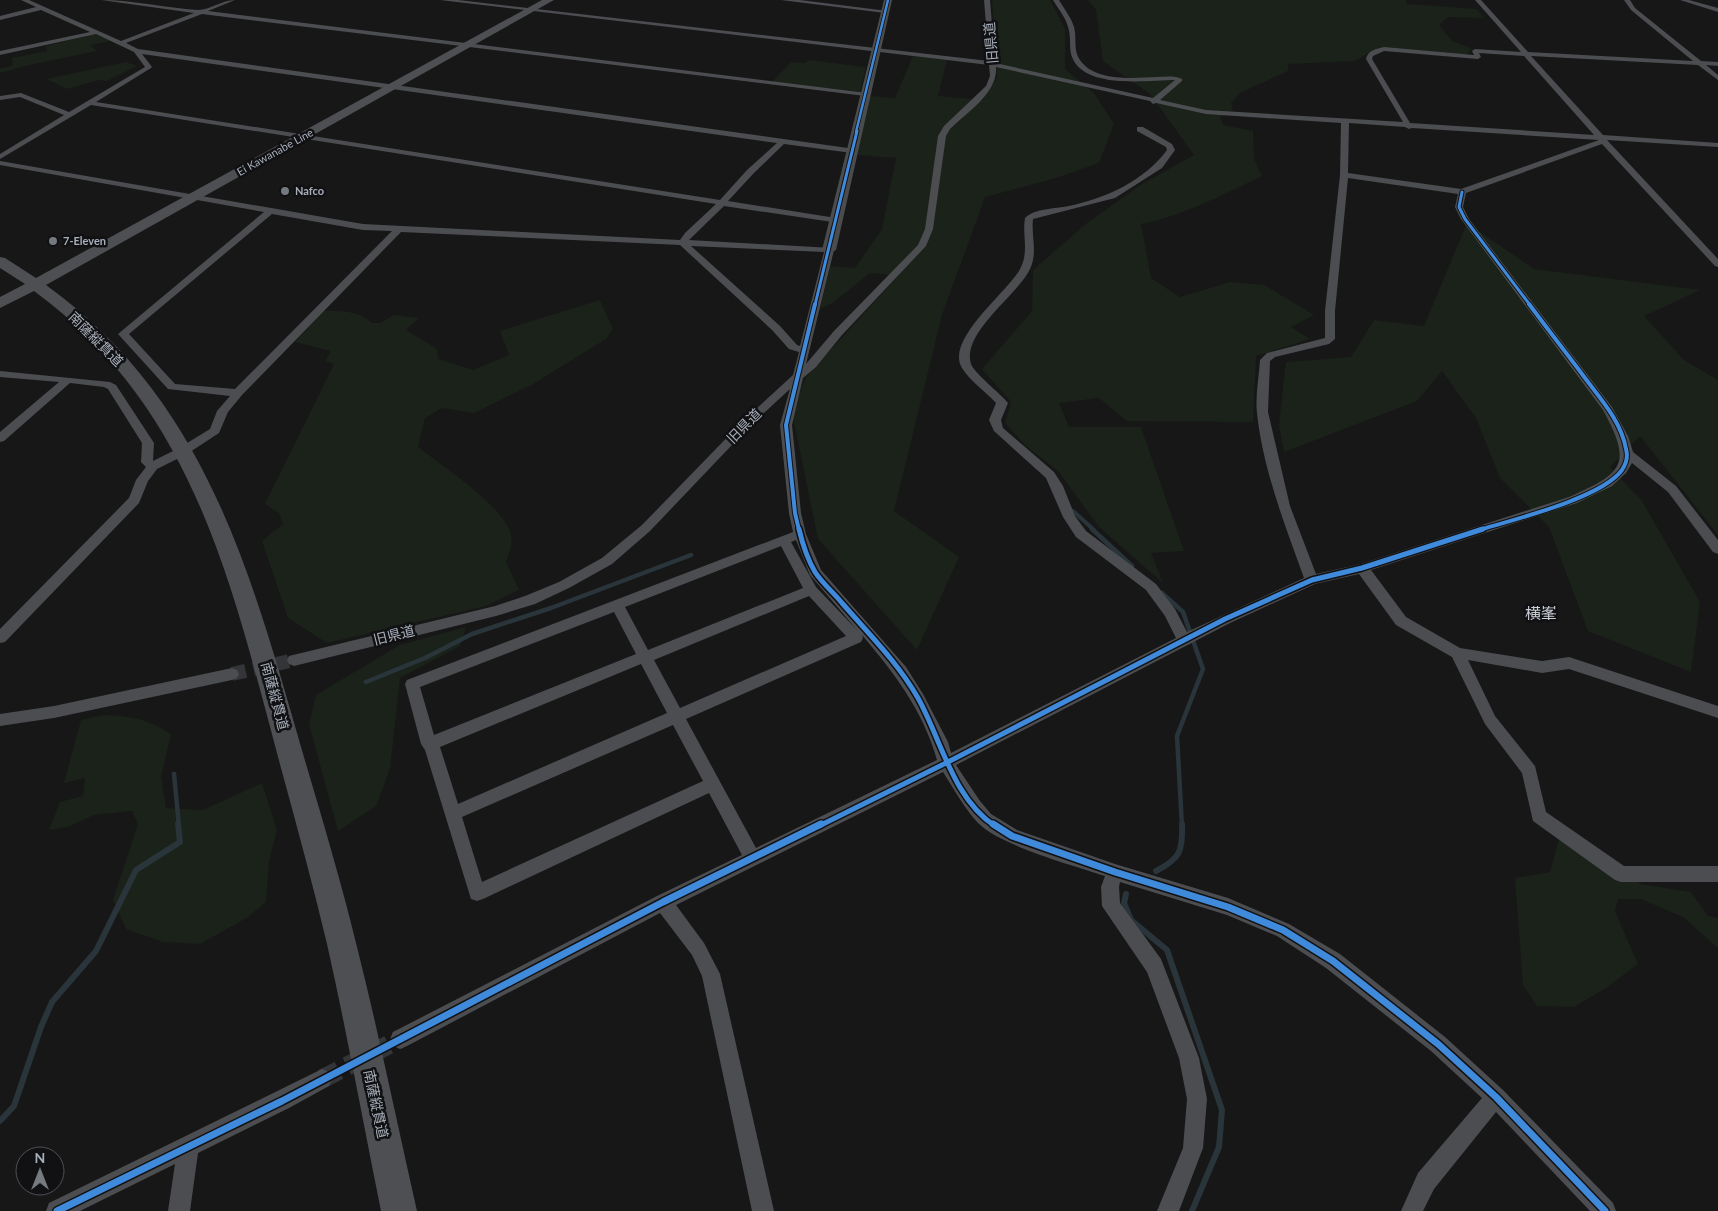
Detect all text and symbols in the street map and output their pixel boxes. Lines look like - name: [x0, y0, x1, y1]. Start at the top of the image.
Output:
- street label: 旧県道: [980, 21, 1001, 65]
- street label: Ei Kawanabe Line: [234, 125, 315, 178]
- place label: Nafco: [295, 184, 324, 197]
- marker: Nafco: [279, 185, 291, 197]
- place label: 7-Eleven: [63, 234, 106, 247]
- marker: 7-Eleven: [47, 235, 59, 247]
- street label: 南薩縦貫道: [66, 308, 127, 369]
- street label: 旧県道: [723, 405, 765, 447]
- district label: 横峯: [1525, 603, 1557, 622]
- street label: 旧県道: [371, 621, 416, 648]
- street label: 南薩縦貫道: [258, 660, 293, 732]
- street label: 南薩縦貫道: [361, 1068, 392, 1140]
- north arrow: [15, 1146, 65, 1196]
- text: N: [35, 1149, 45, 1166]

